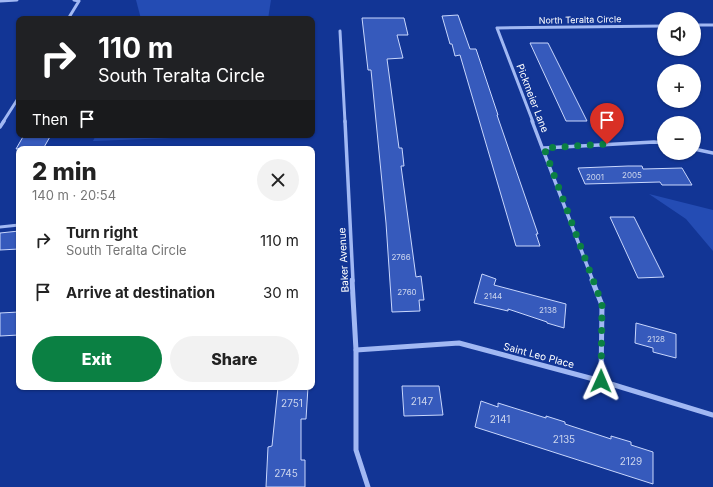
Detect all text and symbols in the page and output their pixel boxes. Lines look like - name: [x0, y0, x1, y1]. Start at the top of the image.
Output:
- map controls: [657, 12, 701, 160]
- button: sound: [657, 12, 701, 56]
- street label: North Teralta Circle: [539, 13, 621, 26]
- text: 110 m: [98, 31, 173, 65]
- icon: right: [32, 32, 84, 84]
- street label: Pickmeier Lane: [514, 62, 552, 134]
- button: +: [657, 64, 701, 108]
- text: South Teralta Circle: [98, 65, 265, 86]
- pin: [590, 103, 624, 144]
- icon: arrive: [76, 108, 98, 130]
- icon: arrive: [596, 109, 618, 131]
- text: Then: [32, 110, 68, 129]
- button: −: [657, 116, 701, 160]
- text: 2 min: [32, 157, 97, 186]
- button: close: [257, 159, 299, 201]
- house number: 2005: [622, 170, 642, 180]
- house number: 2001: [586, 172, 604, 182]
- text: 140 m · 20:54: [32, 187, 116, 203]
- text: Turn right: [66, 223, 138, 242]
- street label: Baker Avenue: [335, 227, 351, 293]
- icon: right: [32, 229, 54, 251]
- text: 110 m: [260, 231, 299, 250]
- text: South Teralta Circle: [66, 242, 187, 258]
- house number: 2766: [391, 252, 411, 262]
- icon: arrive: [32, 281, 54, 303]
- text: Arrive at destination: [66, 283, 215, 302]
- text: 30 m: [263, 283, 299, 302]
- house number: 2760: [397, 287, 417, 297]
- house number: 2144: [484, 291, 502, 301]
- house number: 2138: [539, 305, 557, 315]
- house number: 2128: [647, 334, 665, 344]
- button: Exit: [32, 336, 162, 382]
- button: Share: [170, 336, 299, 382]
- street label: Saint Leo Place: [502, 340, 576, 370]
- position arrow: [580, 360, 622, 402]
- house number: 2147: [411, 395, 433, 407]
- house number: 2751: [281, 397, 303, 409]
- house number: 2141: [490, 413, 510, 425]
- house number: 2135: [553, 433, 575, 445]
- house number: 2129: [620, 455, 642, 467]
- house number: 2745: [274, 467, 298, 479]

